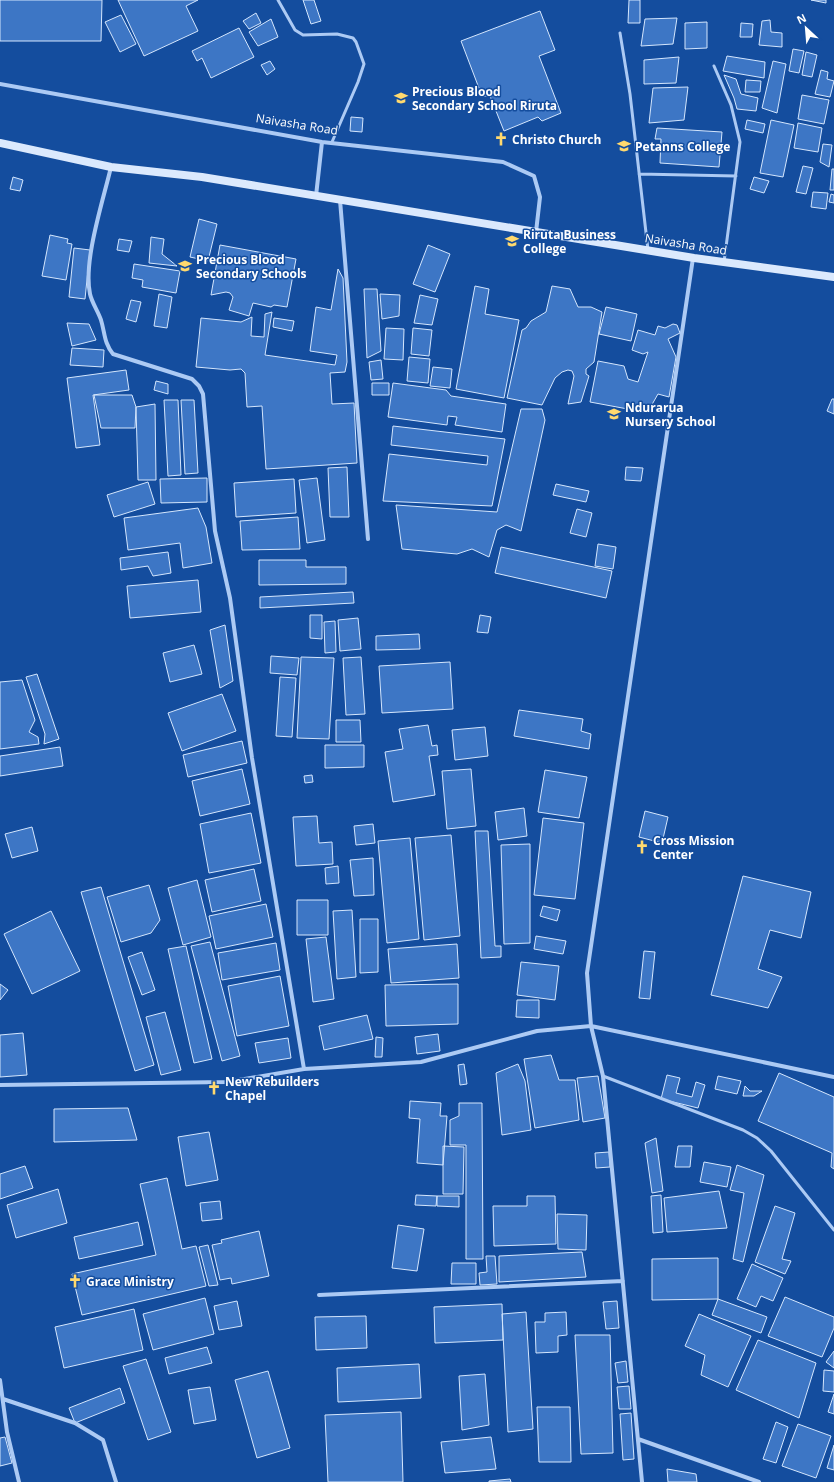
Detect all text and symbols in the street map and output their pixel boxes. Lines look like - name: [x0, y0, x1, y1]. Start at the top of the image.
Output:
- north arrow: [786, 8, 826, 48]
- text: N: [794, 10, 809, 27]
- place label: Precious Blood Secondary School Riruta: [412, 83, 557, 114]
- school or university icon: Precious Blood Secondary School Riruta: [393, 90, 409, 106]
- street label: Naivasha Road: [255, 109, 339, 139]
- church icon: Christo Church: [493, 131, 509, 147]
- place label: Christo Church: [512, 131, 601, 148]
- school or university icon: Petanns College: [616, 138, 632, 154]
- place label: Petanns College: [635, 138, 730, 155]
- place label: Riruta Business College: [523, 226, 616, 257]
- street label: Naivasha Road: [644, 229, 728, 259]
- school or university icon: Riruta Business College: [504, 233, 520, 249]
- place label: Precious Blood Secondary Schools: [196, 251, 307, 282]
- school or university icon: Precious Blood Secondary Schools: [177, 258, 193, 274]
- place label: Ndurarua Nursery School: [625, 399, 716, 430]
- school or university icon: Ndurarua Nursery School: [606, 406, 622, 422]
- place label: Cross Mission Center: [653, 832, 734, 863]
- church icon: Cross Mission Center: [634, 839, 650, 855]
- place label: New Rebuilders Chapel: [225, 1073, 319, 1104]
- church icon: New Rebuilders Chapel: [206, 1080, 222, 1096]
- church icon: Grace Ministry: [67, 1273, 83, 1289]
- place label: Grace Ministry: [86, 1273, 174, 1290]

